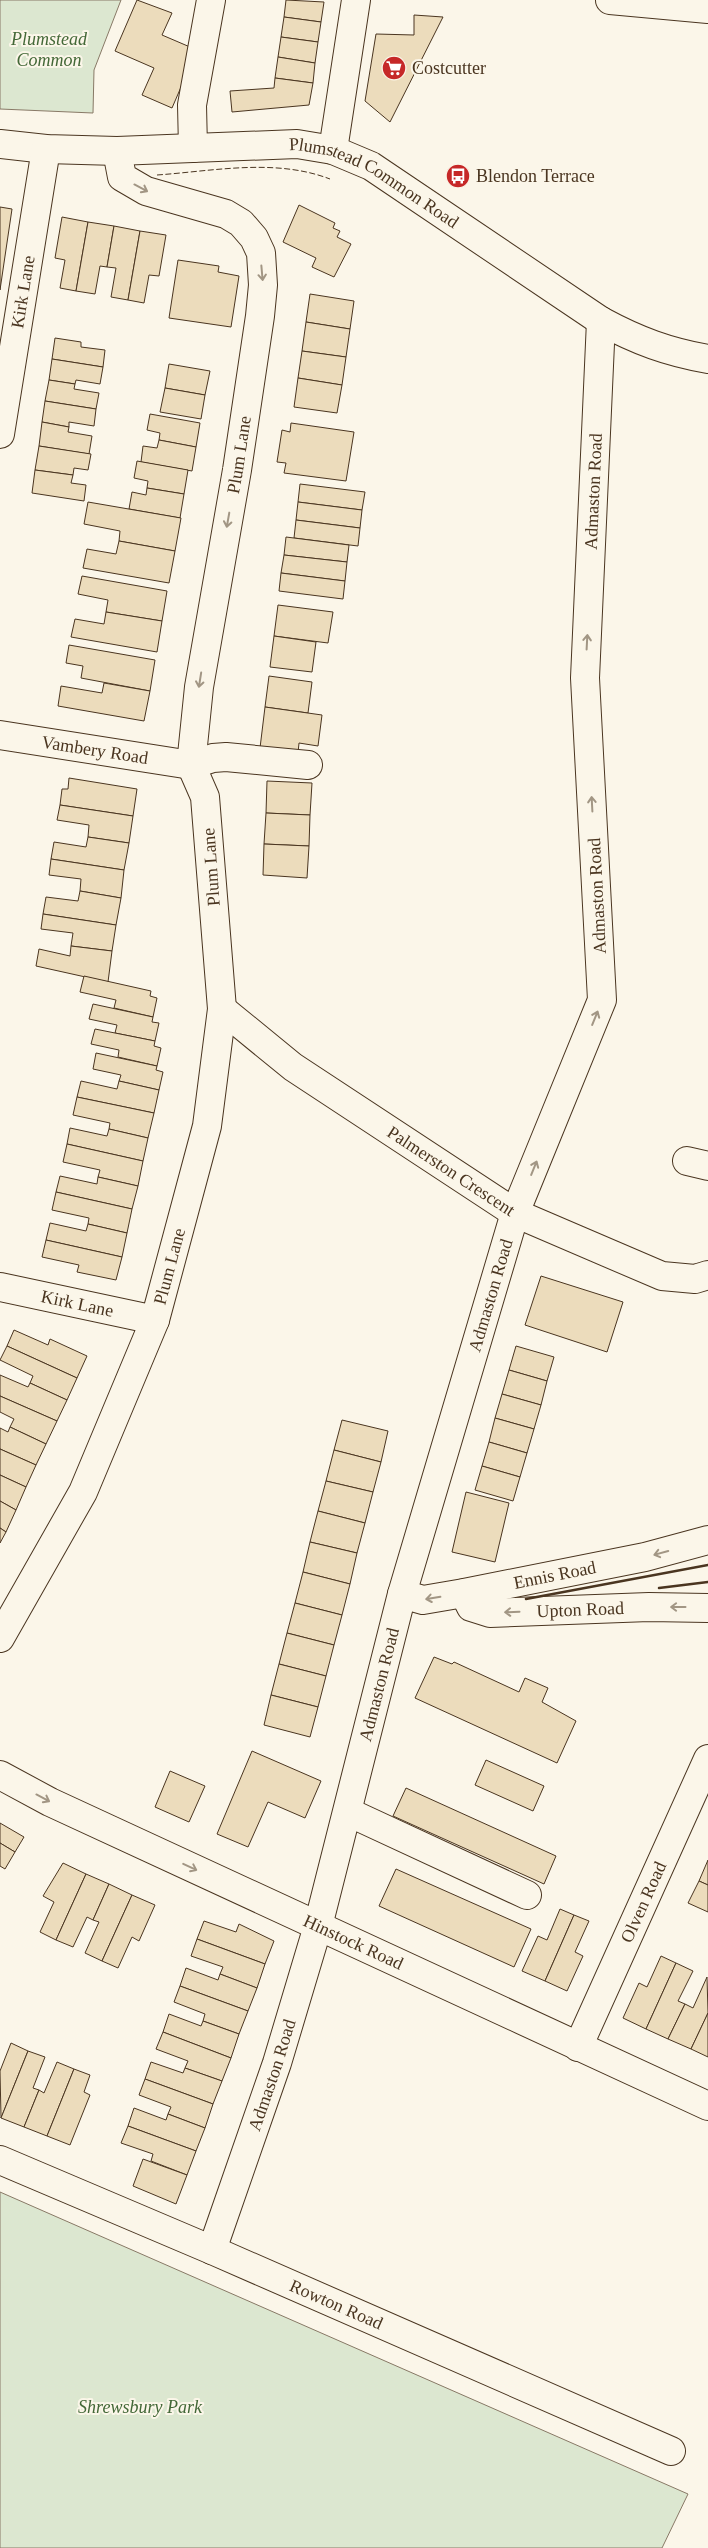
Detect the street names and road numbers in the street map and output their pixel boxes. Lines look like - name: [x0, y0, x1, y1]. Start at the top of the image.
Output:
- street label: Plumstead Common Road: [289, 134, 462, 232]
- street label: Kirk Lane: [7, 254, 39, 330]
- street label: Plum Lane: [223, 414, 255, 495]
- street label: Admaston Road: [581, 433, 606, 550]
- street label: Vambery Road: [40, 732, 150, 768]
- street label: Plum Lane: [198, 827, 224, 907]
- street label: Admaston Road: [584, 837, 610, 955]
- street label: Palmerston Crescent: [384, 1122, 519, 1220]
- street label: Plum Lane: [150, 1226, 189, 1307]
- street label: Admaston Road: [464, 1237, 517, 1354]
- street label: Kirk Lane: [39, 1286, 115, 1321]
- street label: Ennis Road: [512, 1557, 598, 1593]
- street label: Upton Road: [536, 1598, 624, 1621]
- street label: Admaston Road: [355, 1626, 403, 1744]
- street label: Olven Road: [617, 1859, 670, 1946]
- street label: Hinstock Road: [300, 1911, 406, 1974]
- street label: Admaston Road: [244, 2017, 300, 2134]
- street label: Rowton Road: [287, 2275, 386, 2334]

